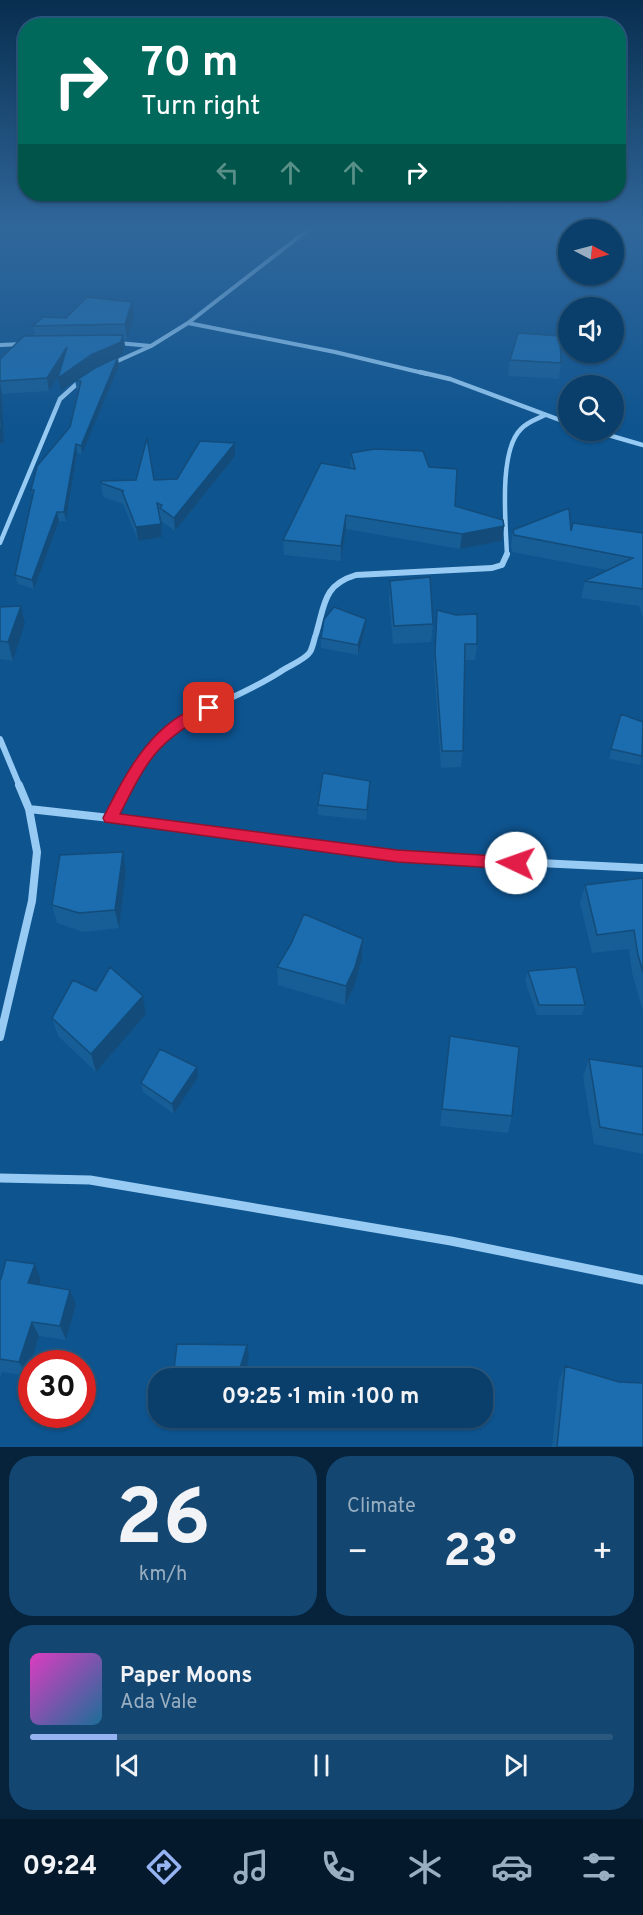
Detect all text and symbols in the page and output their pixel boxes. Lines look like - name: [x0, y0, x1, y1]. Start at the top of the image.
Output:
- text: 70 m: [141, 38, 239, 91]
- icon: right: [42, 42, 120, 120]
- text: Turn right: [141, 90, 260, 124]
- icon: left: [211, 156, 244, 189]
- icon: ahead: [274, 156, 307, 189]
- icon: ahead: [337, 156, 370, 189]
- icon: right: [400, 156, 433, 189]
- north arrow: [558, 219, 624, 285]
- map controls: [558, 219, 624, 441]
- button: sound: [558, 297, 624, 363]
- button: search: [558, 375, 624, 441]
- pin: [183, 682, 234, 733]
- icon: arrive: [192, 691, 225, 724]
- position arrow: [484, 831, 548, 895]
- speed limit sign: 30: [18, 1350, 96, 1428]
- text: 09:25 · 1 min · 100 m: [222, 1384, 419, 1411]
- text: 26: [115, 1473, 211, 1572]
- text: Climate: [347, 1494, 416, 1520]
- text: 23°: [443, 1525, 517, 1582]
- text: −: [347, 1533, 368, 1575]
- text: +: [592, 1533, 613, 1575]
- text: km/h: [139, 1562, 187, 1588]
- text: Paper Moons: [120, 1663, 252, 1690]
- text: Ada Vale: [120, 1690, 197, 1716]
- icon: previous: [111, 1749, 144, 1782]
- icon: pause: [305, 1749, 338, 1782]
- icon: next: [499, 1749, 532, 1782]
- icon: directions: [143, 1846, 185, 1888]
- icon: music: [230, 1846, 272, 1888]
- icon: phone: [317, 1846, 359, 1888]
- icon: climate: [404, 1846, 446, 1888]
- icon: car: [491, 1846, 533, 1888]
- icon: filters: [578, 1846, 620, 1888]
- text: 09:24: [23, 1850, 97, 1884]

